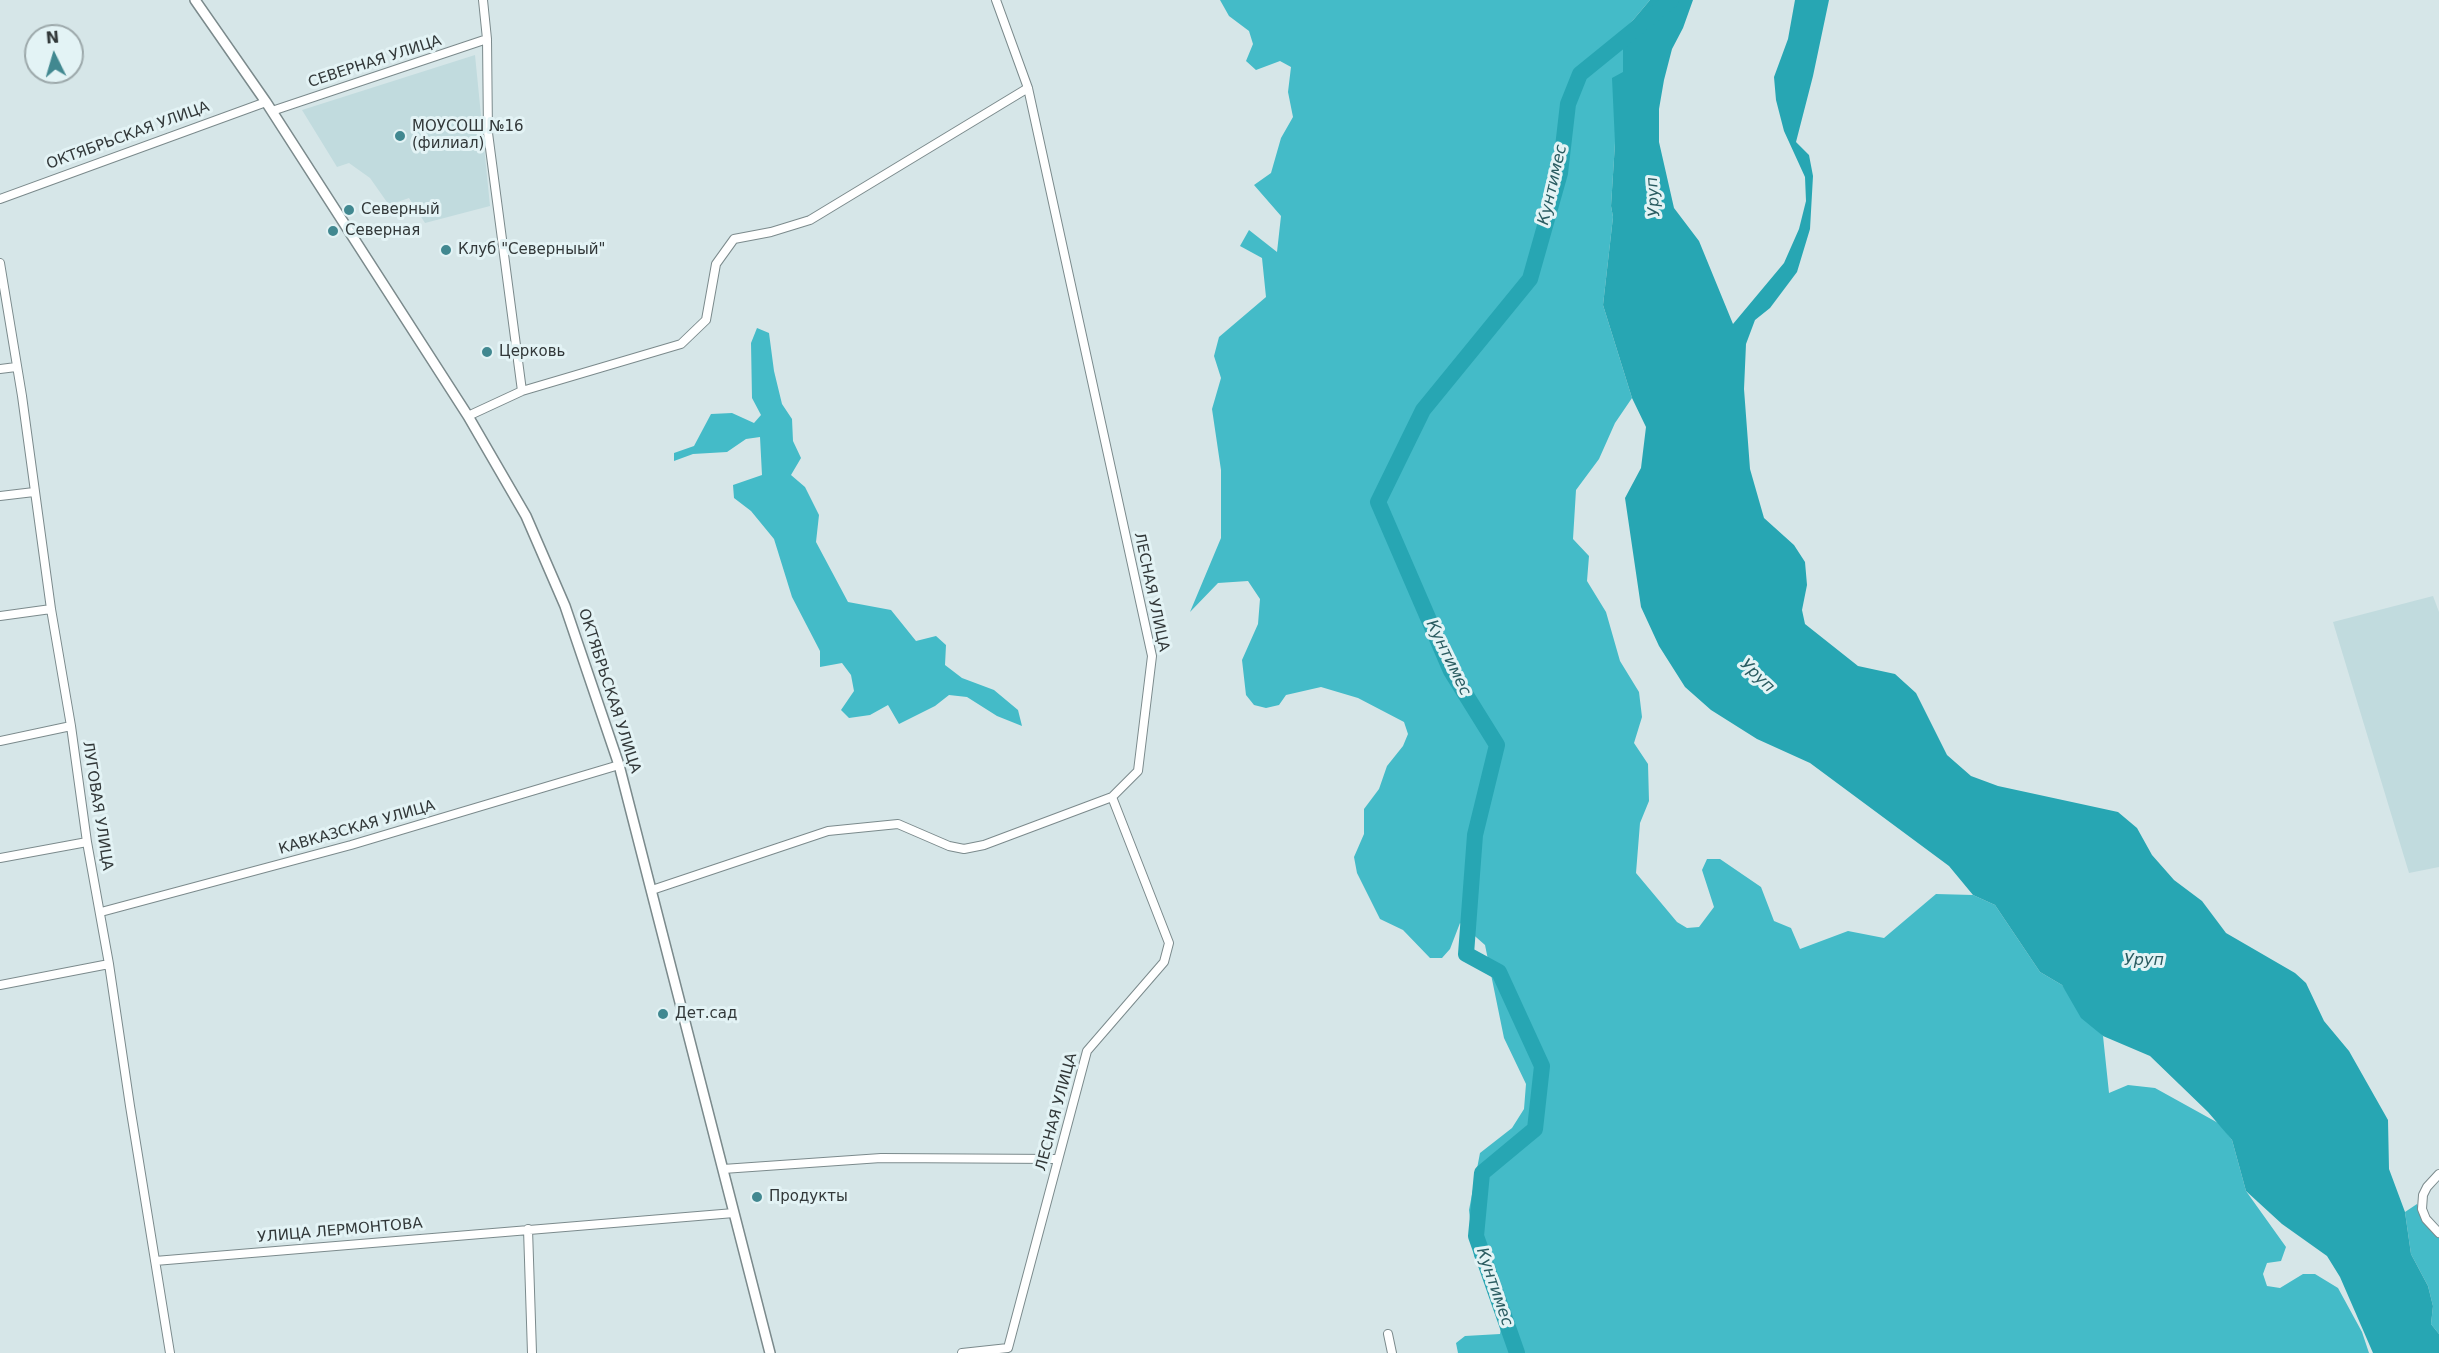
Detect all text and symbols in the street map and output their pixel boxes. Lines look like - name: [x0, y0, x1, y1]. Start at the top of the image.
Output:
- north arrow: [24, 24, 84, 84]
- text: N: [45, 28, 60, 48]
- street label: СЕВЕРНАЯ УЛИЦА: [306, 32, 444, 92]
- street label: ОКТЯБРЬСКАЯ УЛИЦА: [44, 98, 212, 174]
- place label: МОУСОШ №16 (филиал): [412, 118, 524, 153]
- marker: МОУСОШ №16 (филиал): [393, 129, 407, 143]
- water label: Кунтимес: [1534, 143, 1572, 227]
- water label: Уруп: [1643, 176, 1665, 218]
- place label: Северный: [361, 201, 440, 219]
- marker: Северный: [342, 203, 356, 217]
- place label: Северная: [345, 222, 420, 240]
- marker: Северная: [326, 224, 340, 238]
- place label: Клуб "Северныый": [458, 241, 605, 259]
- marker: Клуб "Северныый": [439, 243, 453, 257]
- place label: Церковь: [499, 343, 565, 361]
- marker: Церковь: [480, 345, 494, 359]
- street label: ЛЕСНАЯ УЛИЦА: [1130, 531, 1172, 653]
- street label: ОКТЯБРЬСКАЯ УЛИЦА: [574, 607, 644, 775]
- water label: Кунтимес: [1421, 617, 1475, 699]
- water label: Уруп: [1736, 655, 1778, 697]
- street label: ЛУГОВАЯ УЛИЦА: [78, 740, 116, 872]
- street label: КАВКАЗСКАЯ УЛИЦА: [277, 797, 437, 859]
- water label: Уруп: [2124, 951, 2164, 971]
- place label: Дет.сад: [675, 1005, 737, 1023]
- marker: Дет.сад: [656, 1007, 670, 1021]
- street label: ЛЕСНАЯ УЛИЦА: [1033, 1051, 1081, 1173]
- place label: Продукты: [769, 1188, 848, 1206]
- marker: Продукты: [750, 1190, 764, 1204]
- street label: УЛИЦА ЛЕРМОНТОВА: [257, 1215, 423, 1247]
- water label: Кунтимес: [1472, 1245, 1516, 1329]

